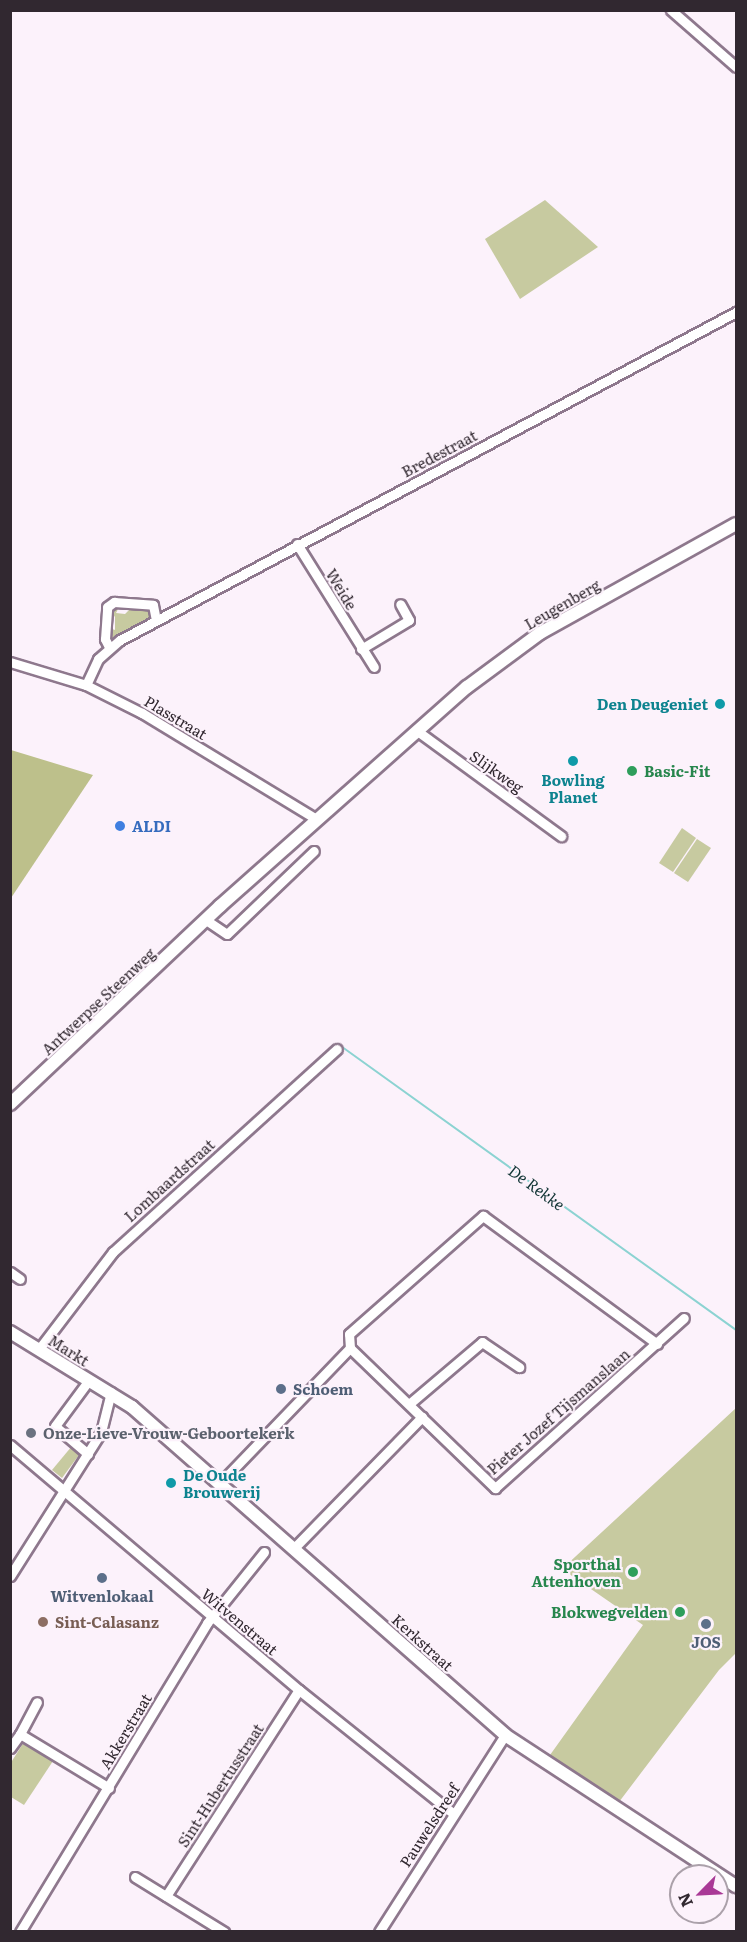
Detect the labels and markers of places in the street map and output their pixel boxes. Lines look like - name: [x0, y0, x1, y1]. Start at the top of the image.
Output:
- place label: Den Deugeniet: [597, 695, 708, 713]
- marker: Den Deugeniet: [713, 697, 727, 711]
- marker: Bowling Planet: [566, 754, 580, 768]
- place label: Basic-Fit: [644, 762, 710, 780]
- marker: Basic-Fit: [625, 764, 639, 778]
- place label: Bowling Planet: [541, 770, 605, 805]
- place label: ALDI: [132, 817, 171, 835]
- marker: ALDI: [113, 819, 127, 833]
- place label: Schoem: [293, 1380, 353, 1398]
- marker: Schoem: [274, 1382, 288, 1396]
- place label: Onze-Lieve-Vrouw-Geboortekerk: [43, 1424, 295, 1442]
- marker: Onze-Lieve-Vrouw-Geboortekerk: [24, 1426, 38, 1440]
- place label: De Oude Brouwerij: [183, 1465, 261, 1500]
- marker: De Oude Brouwerij: [164, 1476, 178, 1490]
- place label: Sporthal Attenhoven: [531, 1554, 621, 1589]
- marker: Sporthal Attenhoven: [626, 1565, 640, 1579]
- marker: Witvenlokaal: [95, 1571, 109, 1585]
- place label: Witvenlokaal: [50, 1587, 154, 1605]
- place label: Blokwegvelden: [551, 1603, 668, 1621]
- marker: Blokwegvelden: [673, 1605, 687, 1619]
- place label: Sint-Calasanz: [55, 1613, 159, 1631]
- marker: Sint-Calasanz: [36, 1615, 50, 1629]
- marker: JOS: [699, 1617, 713, 1631]
- place label: JOS: [691, 1633, 721, 1651]

